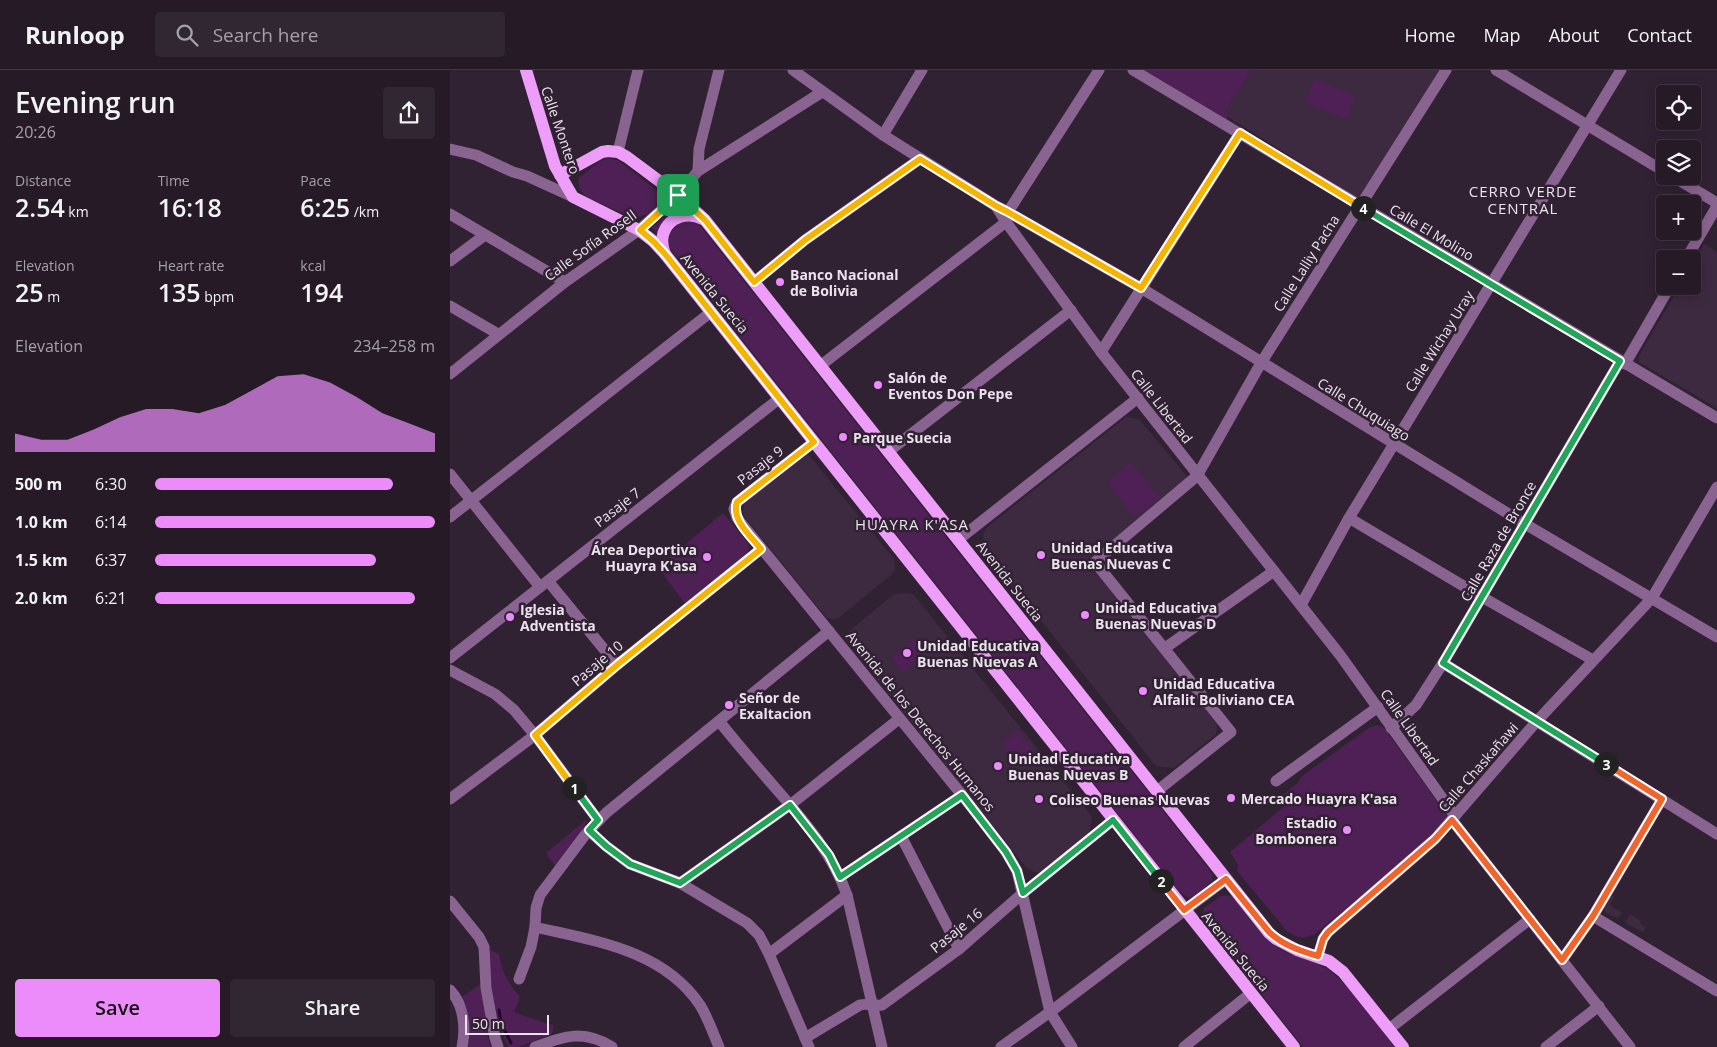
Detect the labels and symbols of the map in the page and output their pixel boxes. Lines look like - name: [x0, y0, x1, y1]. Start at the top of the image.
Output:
- street label: Calle Montero: [537, 84, 585, 176]
- pin: [657, 174, 699, 216]
- district label: CERRO VERDE CENTRAL: [1469, 181, 1577, 218]
- pin: 4: [1350, 196, 1376, 220]
- street label: Calle El Molino: [1386, 199, 1478, 265]
- street label: Calle Sofía Rosell: [540, 205, 640, 285]
- street label: Calle Lalliy Pacha: [1269, 211, 1343, 315]
- street label: Avenida Suecia: [677, 249, 753, 337]
- place label: Banco Nacional de Bolivia: [790, 265, 898, 300]
- marker: Banco Nacional de Bolivia: [774, 276, 786, 288]
- street label: Calle Wichay Uray: [1400, 286, 1478, 395]
- street label: Calle Libertad: [1127, 365, 1197, 447]
- place label: Salón de Eventos Don Pepe: [888, 368, 1013, 403]
- street label: Calle Chuquiago: [1314, 373, 1414, 445]
- marker: Salón de Eventos Don Pepe: [872, 379, 884, 391]
- place label: Parque Suecia: [853, 428, 952, 447]
- marker: Parque Suecia: [837, 431, 849, 443]
- street label: Pasaje 9: [733, 441, 787, 489]
- street label: Calle Raza de Bronce: [1456, 477, 1540, 605]
- street label: Pasaje 7: [590, 483, 644, 531]
- district label: HUAYRA K'ASA: [855, 514, 969, 534]
- street label: Avenida Suecia: [972, 537, 1048, 625]
- place label: Unidad Educativa Buenas Nuevas C: [1051, 538, 1173, 573]
- place label: Área Deportiva Huayra K'asa: [591, 540, 697, 575]
- marker: Unidad Educativa Buenas Nuevas C: [1035, 549, 1047, 561]
- marker: Área Deportiva Huayra K'asa: [701, 551, 713, 563]
- place label: Unidad Educativa Buenas Nuevas D: [1095, 598, 1217, 633]
- place label: Iglesia Adventista: [520, 600, 596, 635]
- marker: Unidad Educativa Buenas Nuevas D: [1079, 609, 1091, 621]
- marker: Iglesia Adventista: [504, 611, 516, 623]
- street label: Avenida de los Derechos Humanos: [842, 627, 1000, 815]
- street label: Pasaje 10: [567, 636, 627, 690]
- place label: Unidad Educativa Buenas Nuevas A: [917, 636, 1039, 671]
- marker: Unidad Educativa Buenas Nuevas A: [901, 647, 913, 659]
- place label: Unidad Educativa Alfalit Boliviano CEA: [1153, 674, 1295, 709]
- marker: Unidad Educativa Alfalit Boliviano CEA: [1137, 685, 1149, 697]
- street label: Calle Libertad: [1377, 685, 1443, 769]
- place label: Señor de Exaltacion: [739, 688, 812, 723]
- marker: Señor de Exaltacion: [723, 699, 735, 711]
- street label: Calle Chaskañawi: [1434, 718, 1522, 816]
- place label: Unidad Educativa Buenas Nuevas B: [1008, 749, 1130, 784]
- pin: 3: [1594, 752, 1618, 776]
- marker: Unidad Educativa Buenas Nuevas B: [992, 760, 1004, 772]
- pin: 1: [562, 776, 586, 800]
- place label: Mercado Huayra K'asa: [1241, 789, 1397, 808]
- place label: Coliseo Buenas Nuevas: [1049, 790, 1210, 809]
- marker: Mercado Huayra K'asa: [1225, 792, 1237, 804]
- marker: Coliseo Buenas Nuevas: [1033, 793, 1045, 805]
- place label: Estadio Bombonera: [1255, 813, 1337, 848]
- marker: Estadio Bombonera: [1341, 824, 1353, 836]
- pin: 2: [1148, 868, 1174, 894]
- street label: Pasaje 16: [926, 903, 986, 957]
- street label: Avenida Suecia: [1198, 907, 1274, 995]
- scale bar: [465, 1012, 549, 1035]

